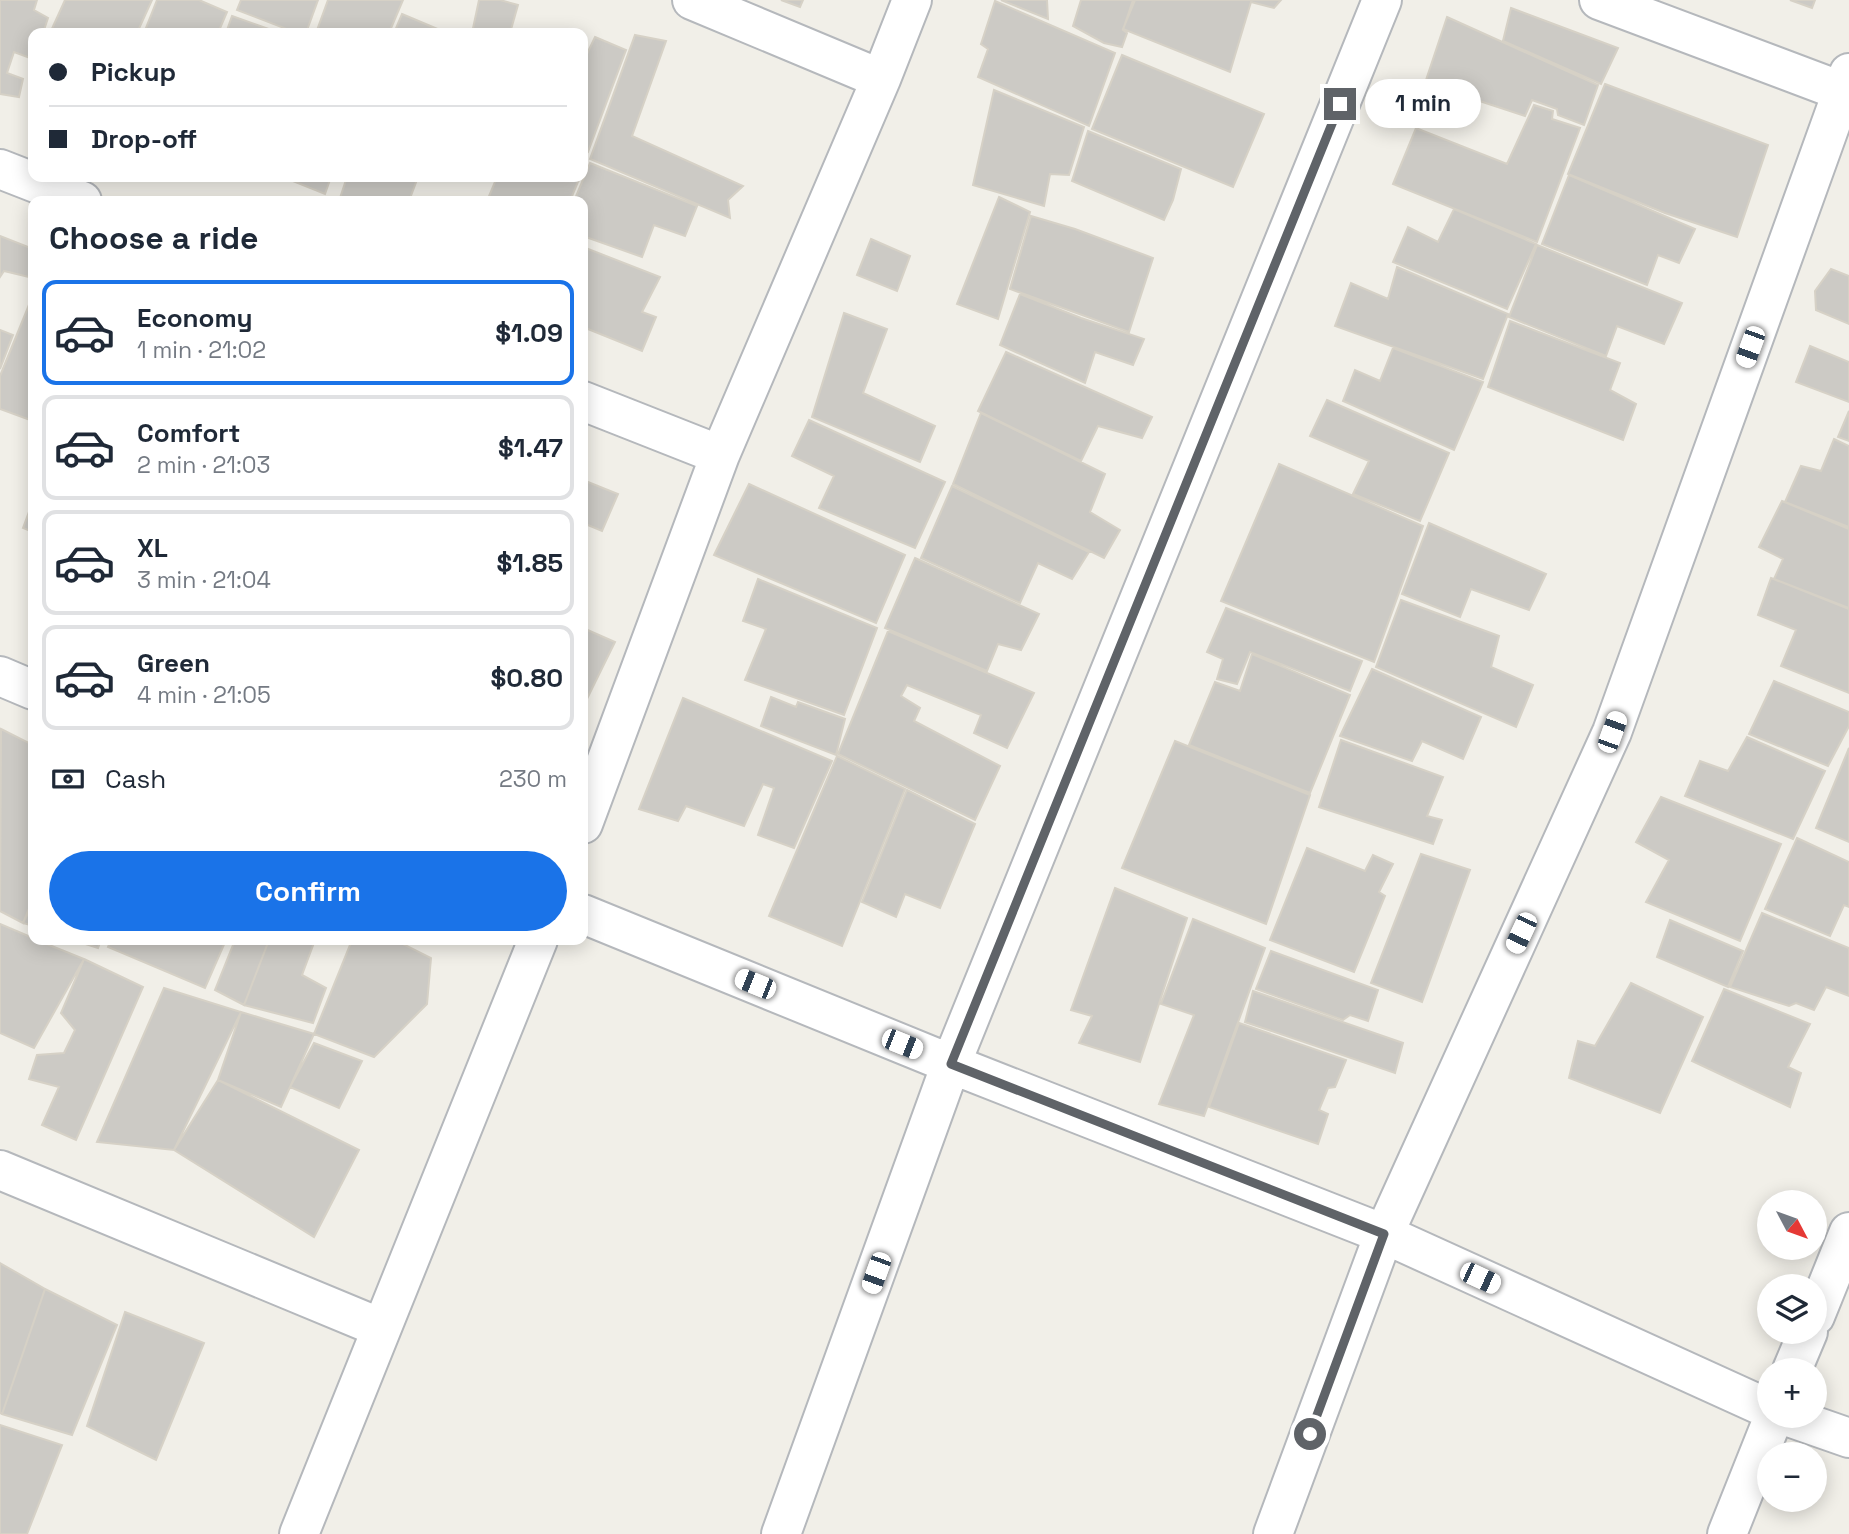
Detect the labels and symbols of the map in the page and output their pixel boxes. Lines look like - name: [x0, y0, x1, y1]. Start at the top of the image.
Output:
- callout: 1 min: [1364, 80, 1480, 128]
- route end: [1324, 88, 1356, 120]
- car: [1733, 324, 1768, 370]
- car: [1595, 709, 1630, 755]
- car: [1503, 910, 1540, 956]
- car: [732, 966, 779, 1002]
- car: [879, 1026, 926, 1062]
- north arrow: [1757, 1190, 1827, 1260]
- car: [859, 1250, 894, 1296]
- car: [1457, 1260, 1504, 1296]
- route start: [1294, 1418, 1326, 1450]

